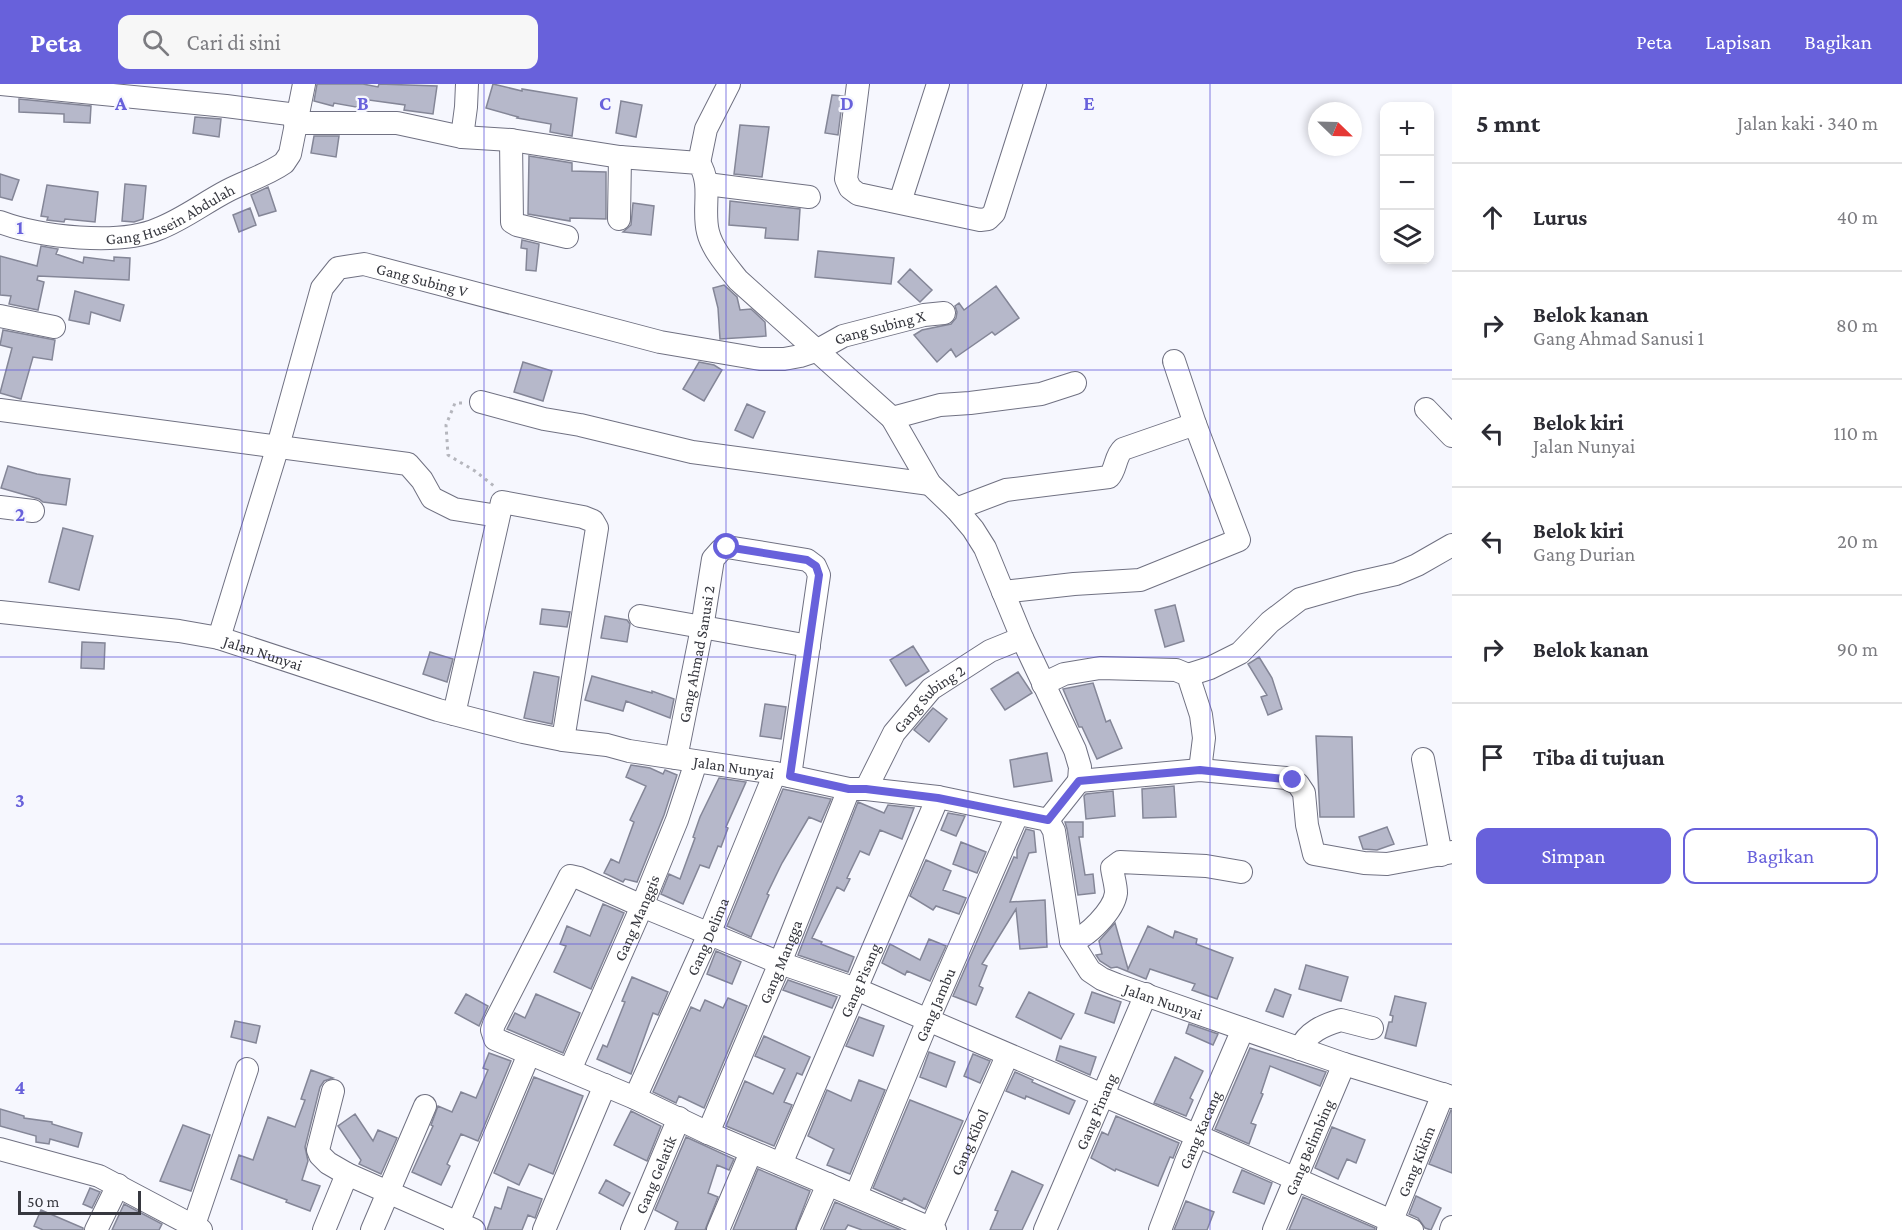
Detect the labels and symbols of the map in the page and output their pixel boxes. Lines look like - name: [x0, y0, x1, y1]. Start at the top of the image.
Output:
- text: A: [114, 92, 128, 114]
- text: B: [357, 92, 369, 114]
- text: C: [599, 92, 611, 114]
- text: D: [840, 92, 854, 114]
- text: E: [1083, 92, 1095, 114]
- north arrow: [1308, 102, 1362, 156]
- street label: Gang Husein Abdulah: [105, 181, 238, 247]
- text: 1: [16, 216, 24, 238]
- street label: Gang Subing V: [375, 260, 470, 300]
- street label: Gang Subing X: [831, 307, 928, 348]
- text: 2: [15, 503, 25, 525]
- route start: [713, 533, 739, 559]
- street label: Gang Ahmad Sanusi 2: [675, 584, 718, 724]
- street label: Jalan Nunyai: [219, 631, 304, 674]
- street label: Gang Subing 2: [890, 661, 968, 736]
- street label: Jalan Nunyai: [690, 753, 776, 782]
- route end: [1279, 766, 1305, 792]
- text: 3: [15, 789, 25, 811]
- street label: Gang Manggis: [611, 872, 663, 964]
- street label: Gang Delima: [683, 895, 732, 978]
- street label: Gang Mangga: [756, 917, 805, 1006]
- street label: Gang Pisang: [837, 940, 885, 1020]
- street label: Gang Jambu: [912, 965, 959, 1044]
- street label: Jalan Nunyai: [1120, 979, 1205, 1023]
- street label: Gang Pinang: [1072, 1071, 1121, 1152]
- text: 4: [15, 1076, 26, 1098]
- street label: Gang Kacang: [1176, 1088, 1226, 1171]
- street label: Gang Belimbing: [1282, 1096, 1338, 1198]
- street label: Gang Kibol: [947, 1107, 991, 1178]
- street label: Gang Kikim: [1394, 1124, 1438, 1200]
- street label: Gang Gelatik: [632, 1133, 680, 1216]
- scale bar: [18, 1188, 141, 1216]

